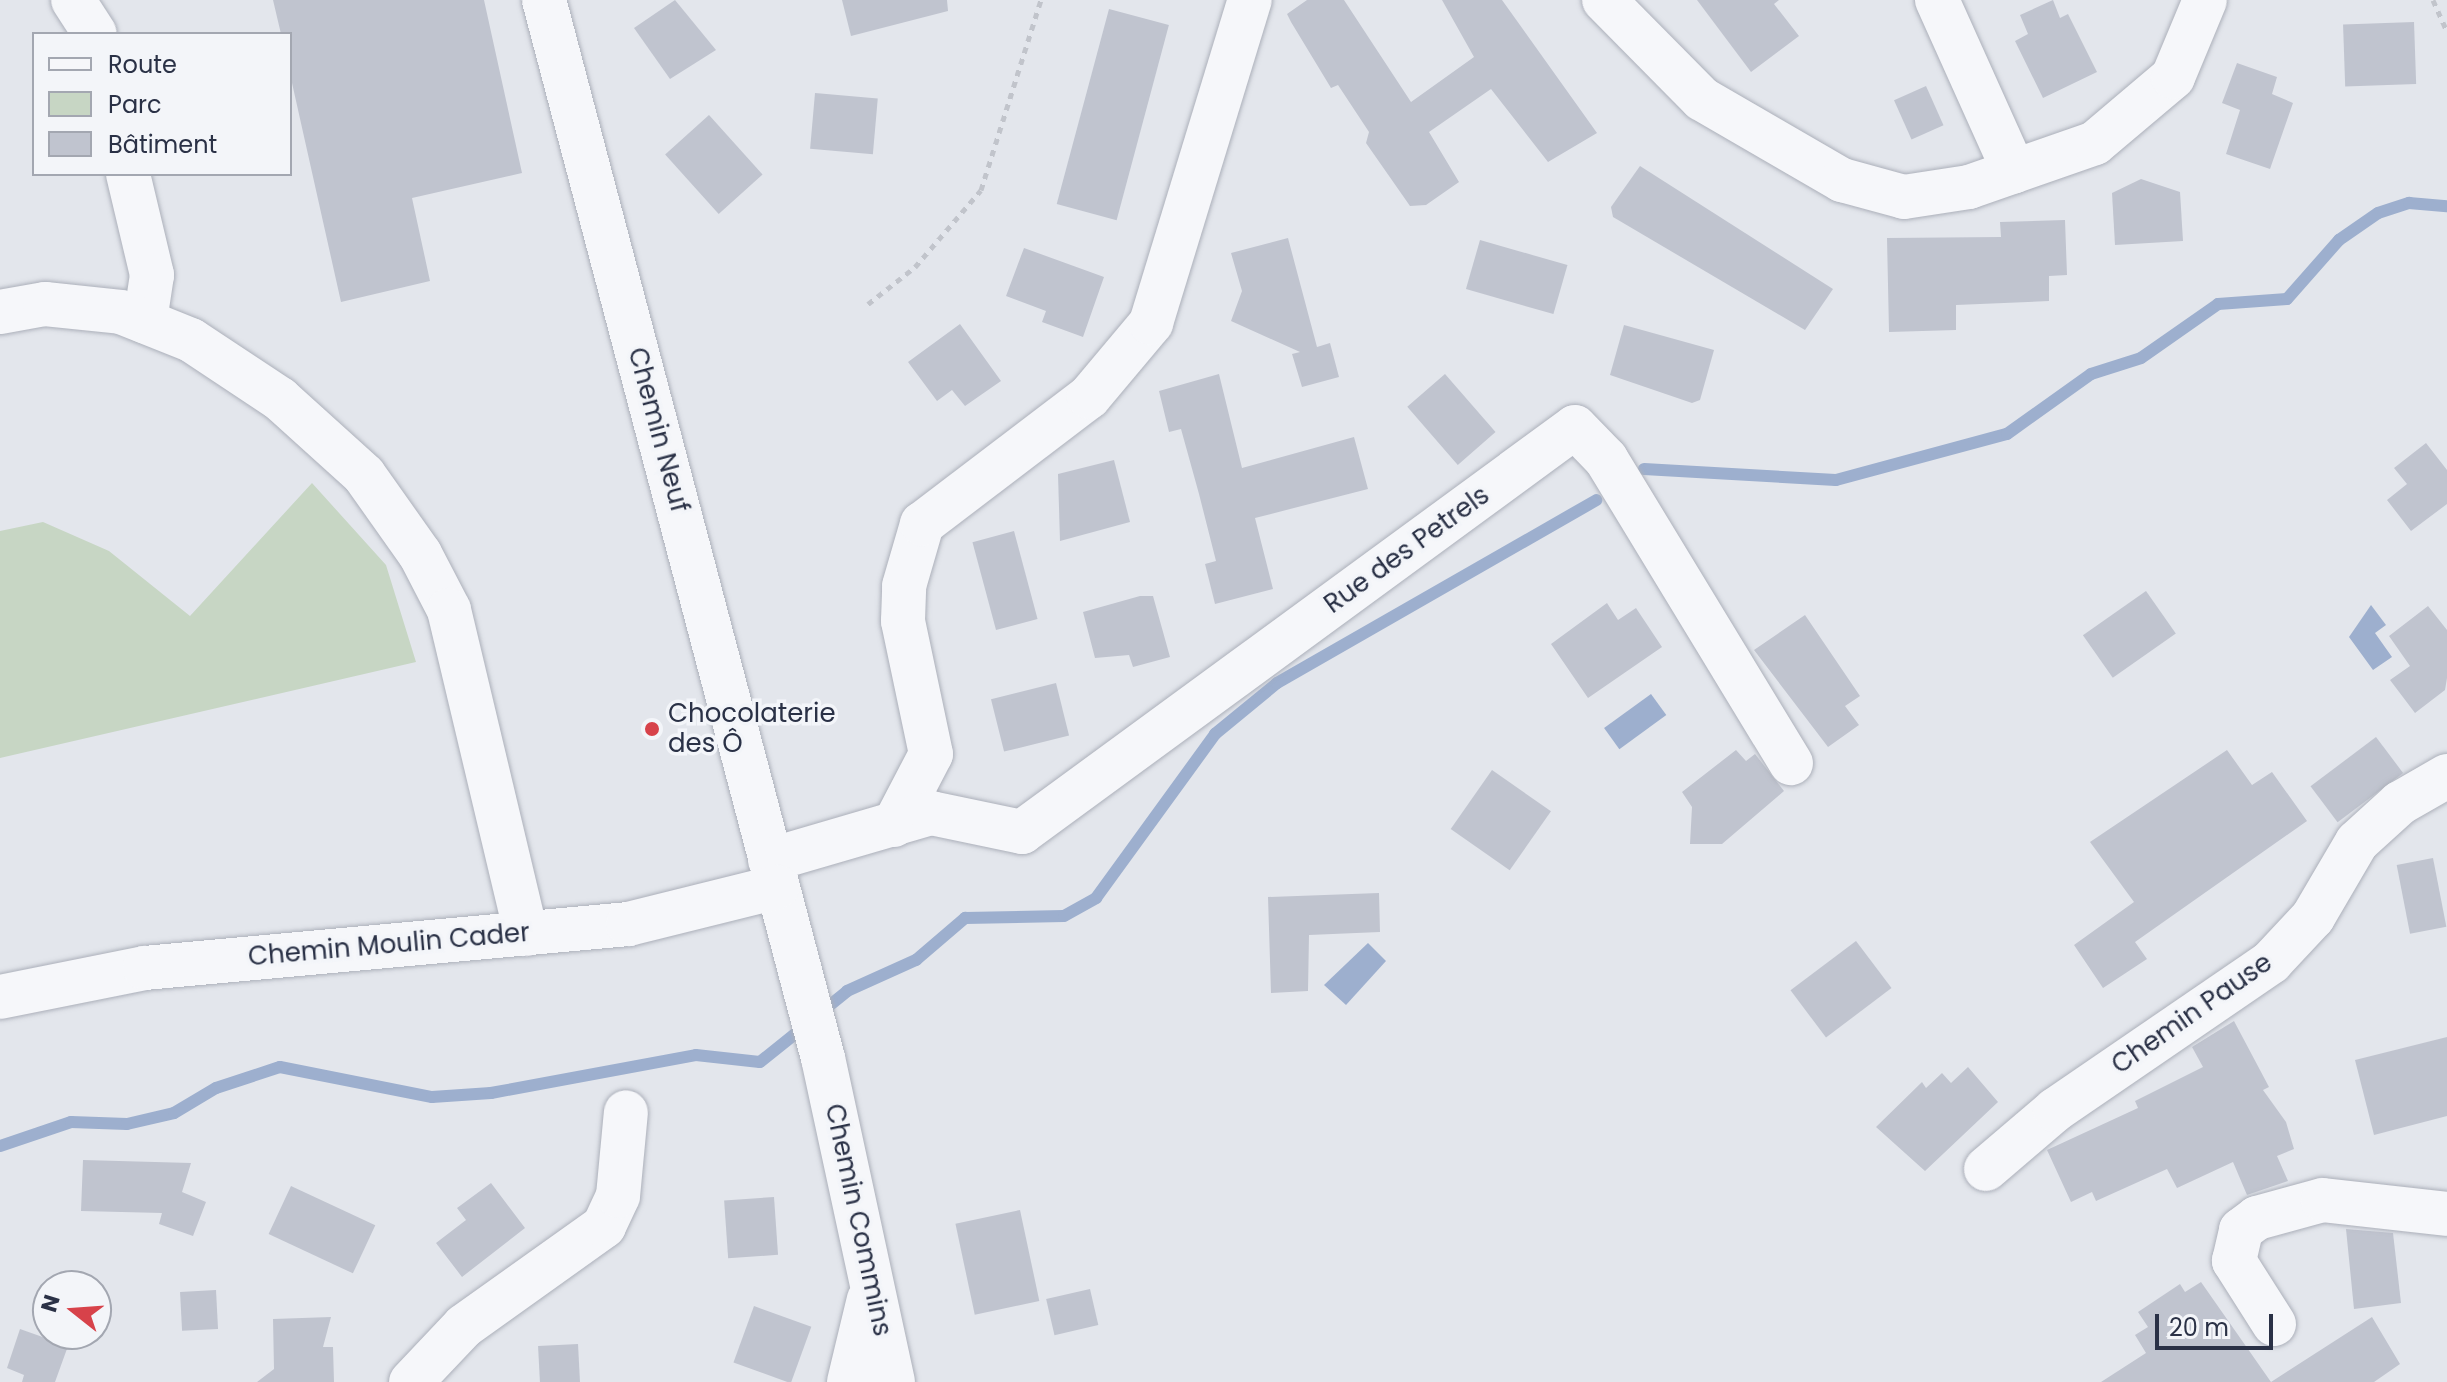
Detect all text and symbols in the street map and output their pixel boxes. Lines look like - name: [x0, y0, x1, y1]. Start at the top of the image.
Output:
- legend: [32, 32, 292, 176]
- text: Route: [108, 48, 177, 81]
- text: Parc: [108, 88, 162, 121]
- text: Bâtiment: [108, 128, 217, 161]
- street label: Chemin Neuf: [621, 344, 695, 516]
- street label: Rue des Petrels: [1318, 480, 1496, 620]
- place label: Chocolaterie des Ô: [668, 698, 836, 760]
- marker: Chocolaterie des Ô: [643, 720, 661, 738]
- street label: Chemin Moulin Cader: [247, 917, 531, 973]
- street label: Chemin Pause: [2106, 947, 2278, 1081]
- street label: Chemin Commins: [818, 1101, 898, 1339]
- north arrow: [32, 1270, 112, 1350]
- text: N: [33, 1291, 68, 1316]
- scale bar: [2159, 1298, 2277, 1348]
- text: 20 m: [2169, 1311, 2229, 1344]

